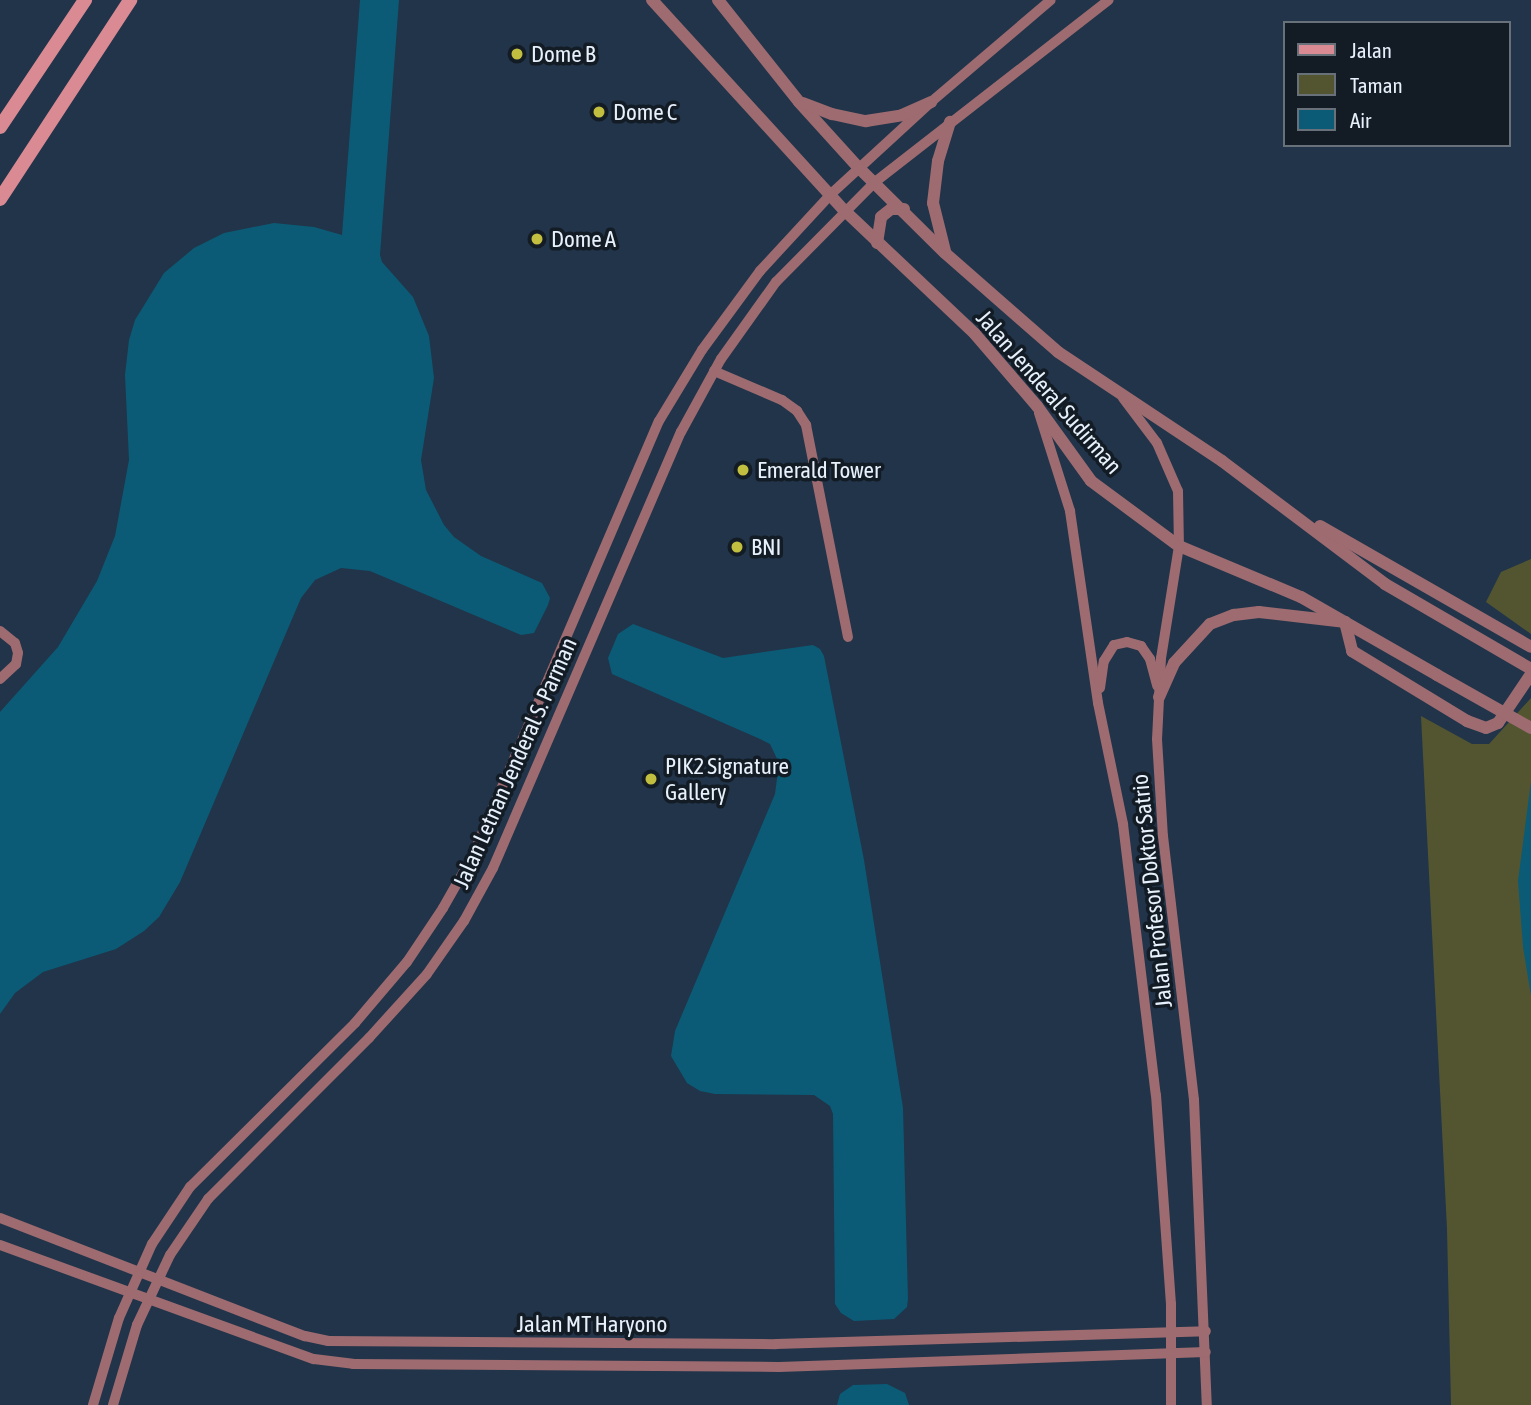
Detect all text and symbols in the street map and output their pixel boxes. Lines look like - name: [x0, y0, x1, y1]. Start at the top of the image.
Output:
- legend: [1282, 21, 1510, 147]
- text: Jalan: [1350, 38, 1392, 62]
- place label: Dome B: [531, 40, 596, 68]
- marker: Dome B: [509, 46, 525, 62]
- text: Taman: [1350, 73, 1403, 97]
- place label: Dome C: [613, 98, 677, 126]
- marker: Dome C: [591, 104, 607, 120]
- text: Air: [1350, 108, 1371, 132]
- place label: Dome A: [551, 225, 616, 253]
- marker: Dome A: [529, 231, 545, 247]
- street label: Jalan Jenderal Sudirman: [970, 305, 1128, 479]
- place label: Emerald Tower: [757, 456, 881, 484]
- marker: Emerald Tower: [735, 462, 751, 478]
- place label: BNI: [751, 533, 781, 561]
- marker: BNI: [729, 539, 745, 555]
- street label: Jalan Letnan Jenderal S. Parman: [447, 633, 583, 893]
- place label: PIK2 Signature Gallery: [665, 752, 789, 806]
- marker: PIK2 Signature Gallery: [643, 771, 659, 787]
- street label: Jalan Profesor Doktor Satrio: [1126, 773, 1178, 1009]
- street label: Jalan MT Haryono: [517, 1310, 667, 1338]

